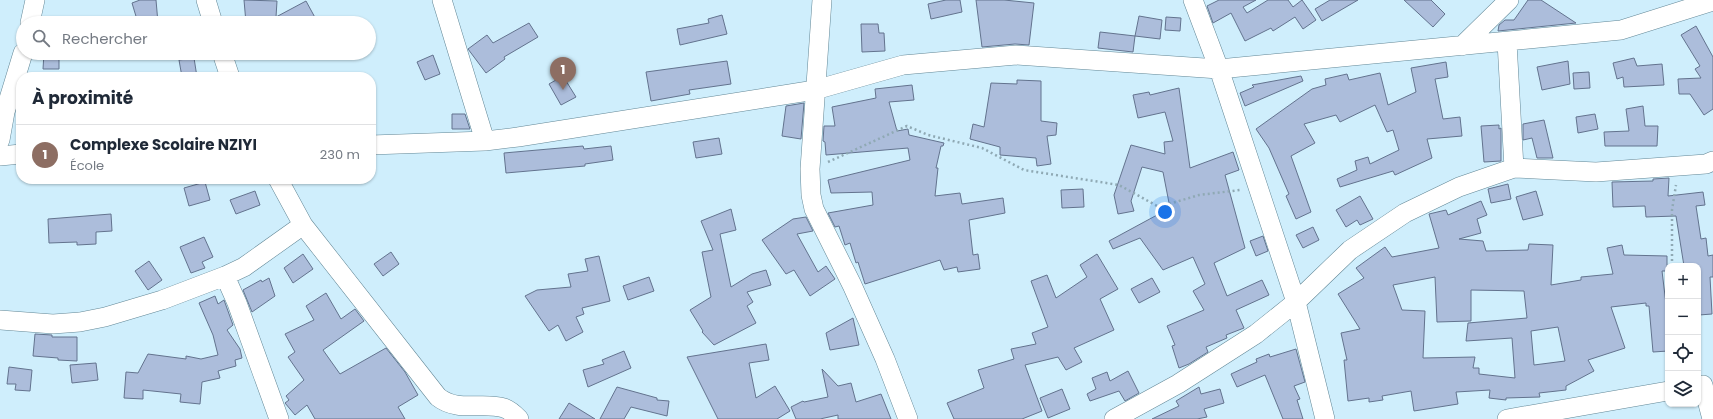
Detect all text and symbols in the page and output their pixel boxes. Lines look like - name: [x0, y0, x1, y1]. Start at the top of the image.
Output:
- search box: [16, 16, 376, 60]
- icon: search: [30, 27, 52, 49]
- text: Rechercher: [62, 28, 148, 49]
- pin: 1: [550, 57, 576, 90]
- text: À proximité: [32, 86, 133, 110]
- text: Complexe Scolaire NZIYI: [70, 134, 257, 155]
- text: 1: [43, 145, 47, 164]
- text: 230 m: [320, 145, 360, 164]
- text: École: [70, 156, 104, 175]
- your location: [1155, 202, 1175, 222]
- map controls: [1665, 263, 1701, 407]
- button: +: [1665, 263, 1701, 299]
- button: −: [1665, 299, 1701, 335]
- button: locate: [1665, 335, 1701, 371]
- button: layers: [1665, 371, 1701, 407]

